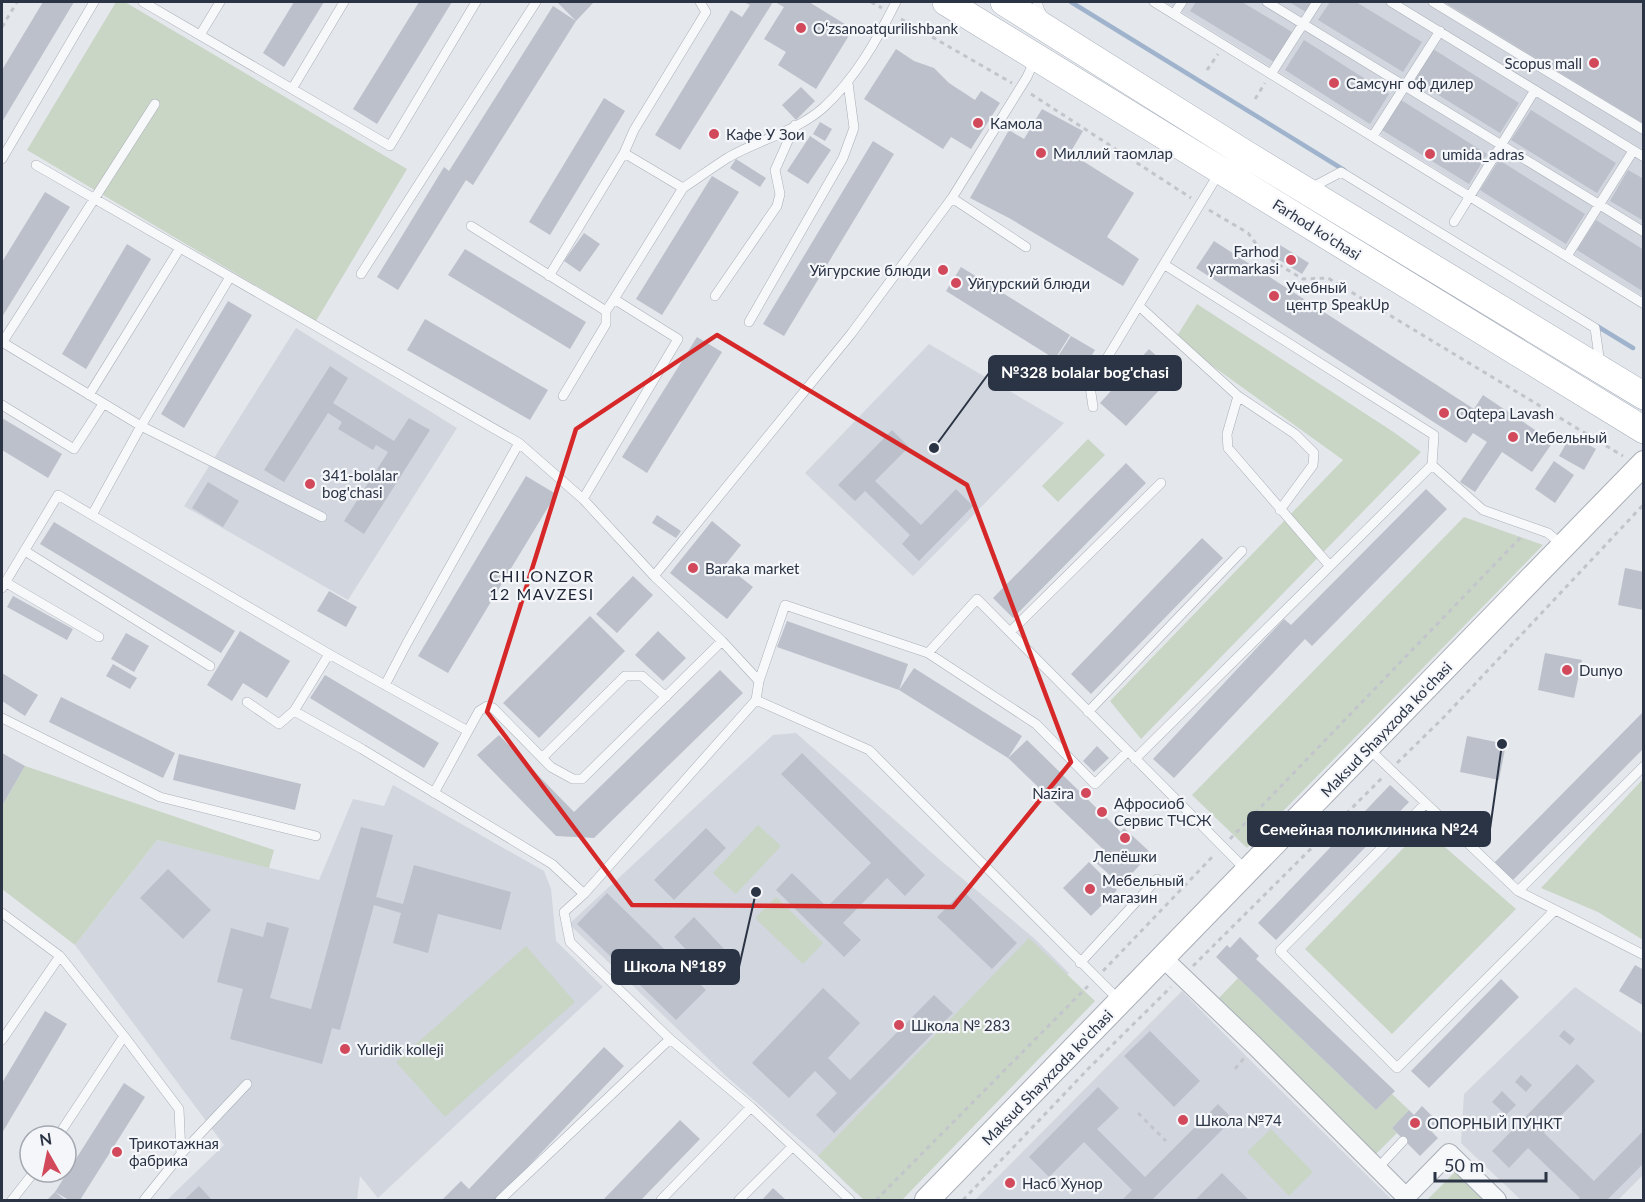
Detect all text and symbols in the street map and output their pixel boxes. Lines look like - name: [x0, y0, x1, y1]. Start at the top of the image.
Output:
- place label: Oʻzsanoatqurilishbank: [813, 19, 959, 37]
- marker: Oʻzsanoatqurilishbank: [794, 21, 808, 35]
- place label: Scopus mall: [1504, 54, 1582, 72]
- marker: Scopus mall: [1587, 56, 1601, 70]
- place label: Самсунг оф дилер: [1346, 74, 1473, 92]
- marker: Самсунг оф дилер: [1327, 76, 1341, 90]
- place label: Камола: [990, 114, 1043, 132]
- marker: Камола: [971, 116, 985, 130]
- place label: Кафе У Зои: [726, 125, 805, 143]
- marker: Кафе У Зои: [707, 127, 721, 141]
- place label: Миллий таомлар: [1053, 144, 1173, 162]
- place label: umida_adras: [1442, 145, 1524, 163]
- marker: Миллий таомлар: [1034, 146, 1048, 160]
- marker: umida_adras: [1423, 147, 1437, 161]
- street label: Farhod ko'chasi: [1270, 195, 1364, 263]
- place label: Farhod yarmarkasi: [1208, 242, 1279, 277]
- marker: Farhod yarmarkasi: [1284, 253, 1298, 267]
- place label: Уйгурские блюди: [810, 261, 931, 279]
- marker: Уйгурские блюди: [936, 263, 950, 277]
- place label: Уйгурский блюди: [968, 274, 1090, 292]
- marker: Уйгурский блюди: [949, 276, 963, 290]
- place label: Учебный центр SpeakUp: [1286, 278, 1390, 313]
- marker: Учебный центр SpeakUp: [1267, 289, 1281, 303]
- callout: №328 bolalar bog'chasi: [989, 356, 1181, 390]
- text: №328 bolalar bog'chasi: [1001, 362, 1169, 381]
- place label: Oqtepa Lavash: [1456, 404, 1554, 422]
- marker: Oqtepa Lavash: [1437, 406, 1451, 420]
- place label: Мебельный: [1525, 428, 1607, 446]
- marker: Мебельный: [1506, 430, 1520, 444]
- place label: 341-bolalar bog'chasi: [322, 466, 399, 501]
- marker: 341-bolalar bog'chasi: [303, 477, 317, 491]
- place label: Baraka market: [705, 559, 800, 577]
- marker: Baraka market: [686, 561, 700, 575]
- district label: CHILONZOR 12 MAVZESI: [489, 566, 595, 603]
- street label: Maksud Shayxzoda ko'chasi: [1317, 658, 1455, 800]
- place label: Dunyo: [1579, 661, 1623, 679]
- marker: Dunyo: [1560, 663, 1574, 677]
- place label: Nazira: [1032, 784, 1074, 802]
- marker: Nazira: [1079, 786, 1093, 800]
- place label: Афросиоб Сервис ТЧСЖ: [1114, 794, 1212, 829]
- marker: Афросиоб Сервис ТЧСЖ: [1095, 805, 1109, 819]
- callout: Семейная поликлиника №24: [1248, 812, 1490, 846]
- text: Семейная поликлиника №24: [1260, 819, 1478, 838]
- marker: Лепёшки: [1118, 831, 1132, 845]
- place label: Лепёшки: [1092, 847, 1157, 865]
- place label: Мебельный магазин: [1102, 871, 1184, 906]
- marker: Мебельный магазин: [1083, 882, 1097, 896]
- callout: Школа №189: [612, 950, 739, 984]
- text: Школа №189: [624, 956, 726, 975]
- street label: Maksud Shayxzoda ko'chasi: [978, 1006, 1116, 1148]
- place label: Школа № 283: [911, 1016, 1010, 1034]
- marker: Школа № 283: [892, 1018, 906, 1032]
- place label: Yuridik kolleji: [357, 1040, 444, 1058]
- marker: Yuridik kolleji: [338, 1042, 352, 1056]
- place label: Школа №74: [1195, 1111, 1282, 1129]
- marker: Школа №74: [1176, 1113, 1190, 1127]
- place label: ОПОРНЫЙ ПУНКТ: [1427, 1114, 1562, 1132]
- marker: ОПОРНЫЙ ПУНКТ: [1408, 1116, 1422, 1130]
- north arrow: [18, 1124, 78, 1184]
- text: N: [38, 1128, 53, 1149]
- place label: Трикотажная фабрика: [129, 1134, 219, 1169]
- marker: Трикотажная фабрика: [110, 1145, 124, 1159]
- scale bar: [1435, 1145, 1546, 1183]
- text: 50 m: [1444, 1154, 1484, 1176]
- place label: Насб Хунор: [1022, 1174, 1103, 1192]
- marker: Насб Хунор: [1003, 1176, 1017, 1190]

